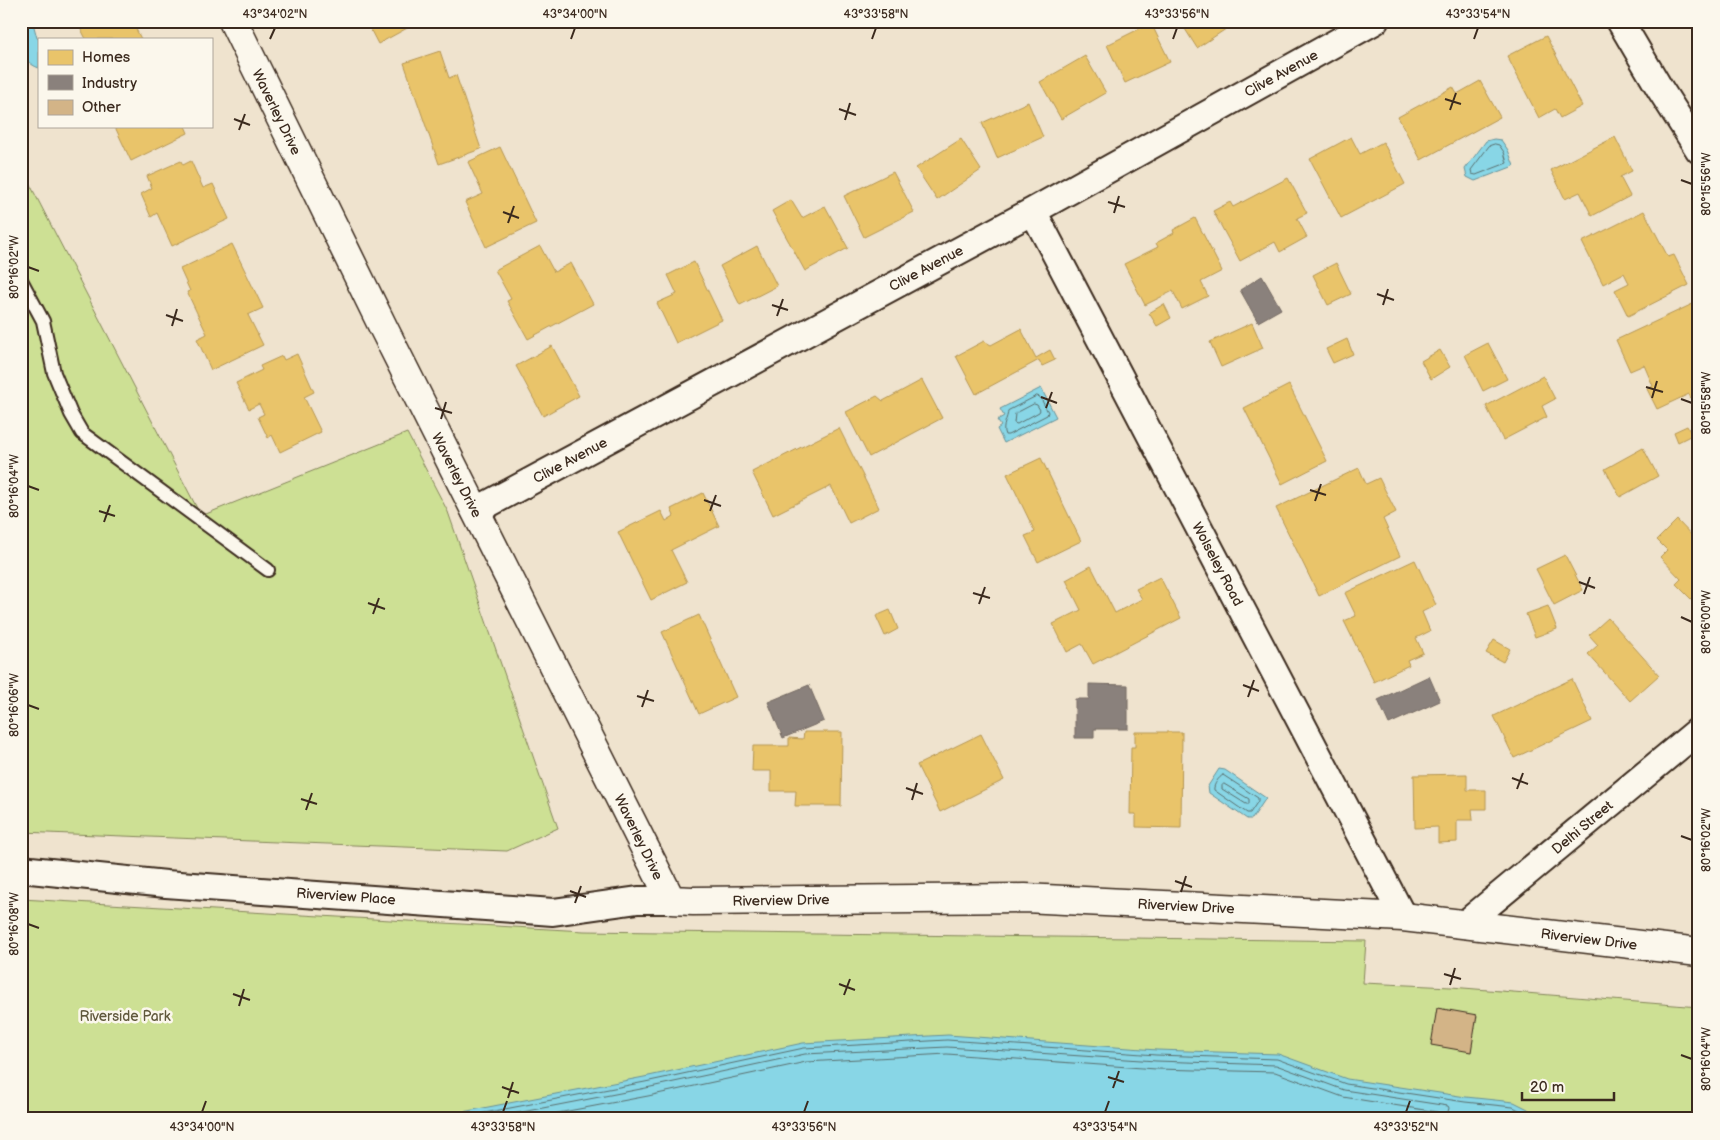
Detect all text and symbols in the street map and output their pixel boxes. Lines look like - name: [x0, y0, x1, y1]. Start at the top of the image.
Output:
- text: 43°34'02"N: [242, 7, 308, 22]
- text: 43°34'00"N: [543, 7, 608, 22]
- text: 43°33'58"N: [844, 7, 908, 22]
- text: 43°33'56"N: [1144, 7, 1210, 22]
- text: 43°33'54"N: [1445, 7, 1511, 22]
- legend: [38, 38, 212, 128]
- street label: Clive Avenue: [1241, 46, 1321, 101]
- text: Homes: [82, 48, 131, 67]
- street label: Waverley Drive: [248, 67, 305, 158]
- text: Industry: [82, 74, 137, 93]
- text: Other: [82, 98, 121, 117]
- text: 80°15'56"W: [1699, 152, 1714, 216]
- text: 80°16'02"W: [7, 235, 22, 299]
- street label: Clive Avenue: [886, 242, 966, 295]
- text: 80°15'58"W: [1699, 371, 1714, 435]
- street label: Waverley Drive: [428, 430, 485, 521]
- street label: Clive Avenue: [530, 434, 610, 487]
- text: 80°16'04"W: [7, 454, 22, 518]
- street label: Wolseley Road: [1188, 519, 1247, 609]
- text: 80°16'00"W: [1699, 590, 1714, 654]
- text: 80°16'06"W: [7, 673, 22, 737]
- street label: Waverley Drive: [610, 792, 667, 883]
- street label: Delhi Street: [1548, 797, 1617, 858]
- text: 80°16'02"W: [1699, 808, 1714, 872]
- street label: Riverview Place: [296, 885, 396, 908]
- street label: Riverview Drive: [732, 891, 830, 910]
- text: 80°16'08"W: [7, 892, 22, 956]
- street label: Riverview Drive: [1137, 895, 1235, 918]
- street label: Riverview Drive: [1540, 925, 1638, 954]
- park label: Riverside Park: [79, 1008, 171, 1025]
- text: 80°16'04"W: [1699, 1027, 1714, 1091]
- scale bar: [1522, 1070, 1615, 1102]
- text: 20 m: [1530, 1078, 1564, 1097]
- text: 43°34'00"N: [170, 1120, 235, 1135]
- text: 43°33'58"N: [471, 1120, 535, 1135]
- text: 43°33'56"N: [771, 1120, 837, 1135]
- text: 43°33'54"N: [1072, 1120, 1138, 1135]
- text: 43°33'52"N: [1374, 1120, 1438, 1135]

